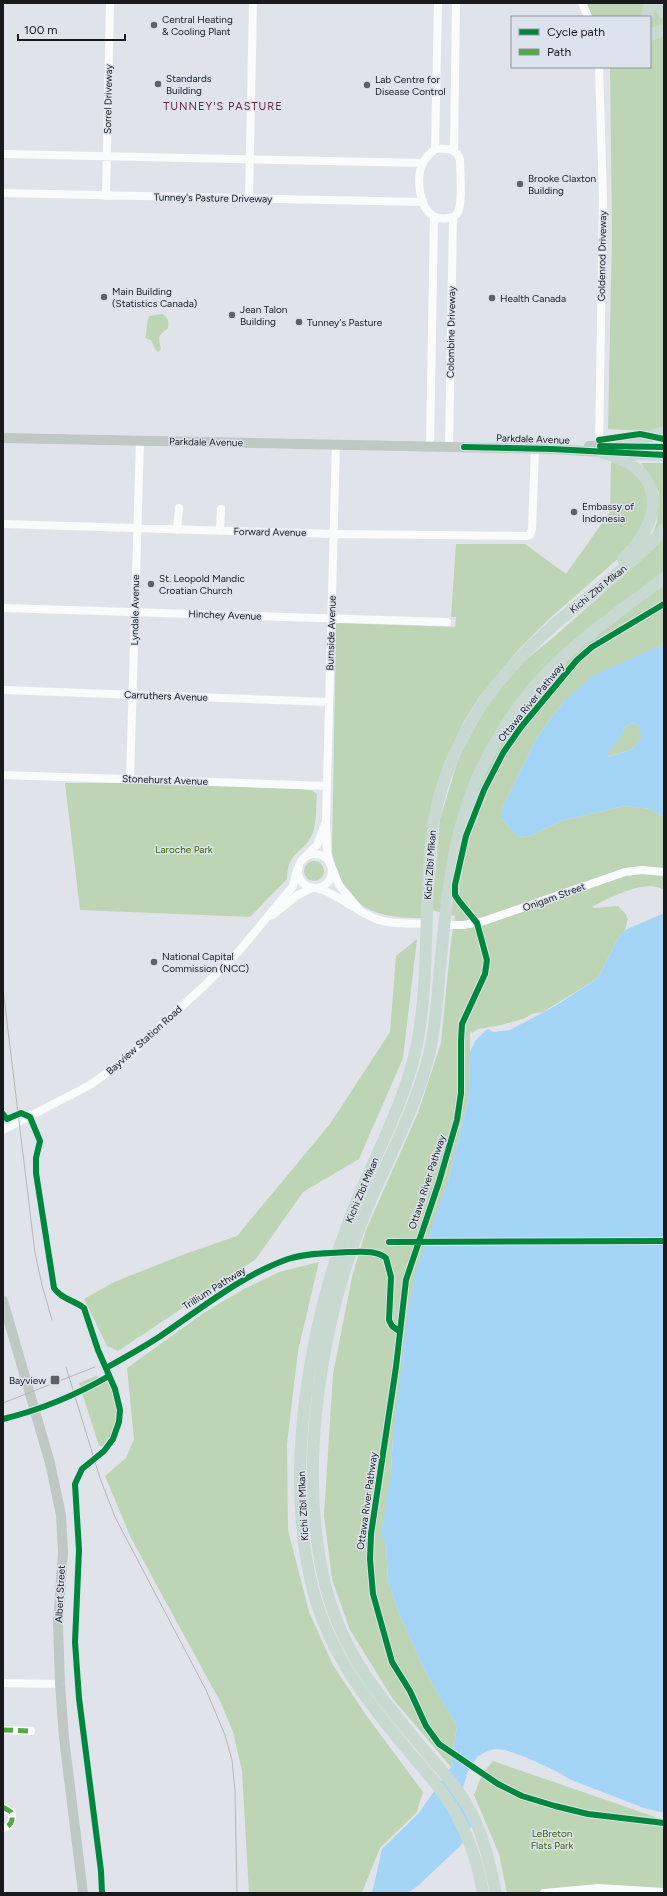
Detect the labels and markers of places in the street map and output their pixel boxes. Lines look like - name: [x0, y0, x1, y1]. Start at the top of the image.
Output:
- place label: Central Heating & Cooling Plant: [162, 13, 233, 38]
- marker: Central Heating & Cooling Plant: [149, 20, 159, 30]
- place label: Standards Building: [166, 72, 212, 97]
- place label: Lab Centre for Disease Control: [375, 73, 446, 98]
- marker: Standards Building: [153, 79, 163, 89]
- marker: Lab Centre for Disease Control: [362, 80, 372, 90]
- place label: Brooke Claxton Building: [528, 172, 597, 197]
- marker: Brooke Claxton Building: [515, 179, 525, 189]
- place label: Main Building (Statistics Canada): [112, 285, 197, 310]
- marker: Main Building (Statistics Canada): [99, 292, 109, 302]
- place label: Health Canada: [500, 292, 566, 305]
- marker: Health Canada: [487, 293, 497, 303]
- place label: Jean Talon Building: [240, 303, 288, 328]
- marker: Jean Talon Building: [227, 310, 237, 320]
- place label: Tunney's Pasture: [307, 316, 383, 329]
- marker: Tunney's Pasture: [294, 317, 304, 327]
- place label: Embassy of Indonesia: [582, 500, 634, 525]
- marker: Embassy of Indonesia: [569, 507, 579, 517]
- place label: St. Leopold Mandic Croatian Church: [159, 572, 245, 597]
- marker: St. Leopold Mandic Croatian Church: [146, 579, 156, 589]
- place label: National Capital Commission (NCC): [162, 950, 249, 975]
- marker: National Capital Commission (NCC): [149, 957, 159, 967]
- place label: Bayview: [9, 1374, 46, 1387]
- marker: Bayview: [49, 1374, 61, 1386]

